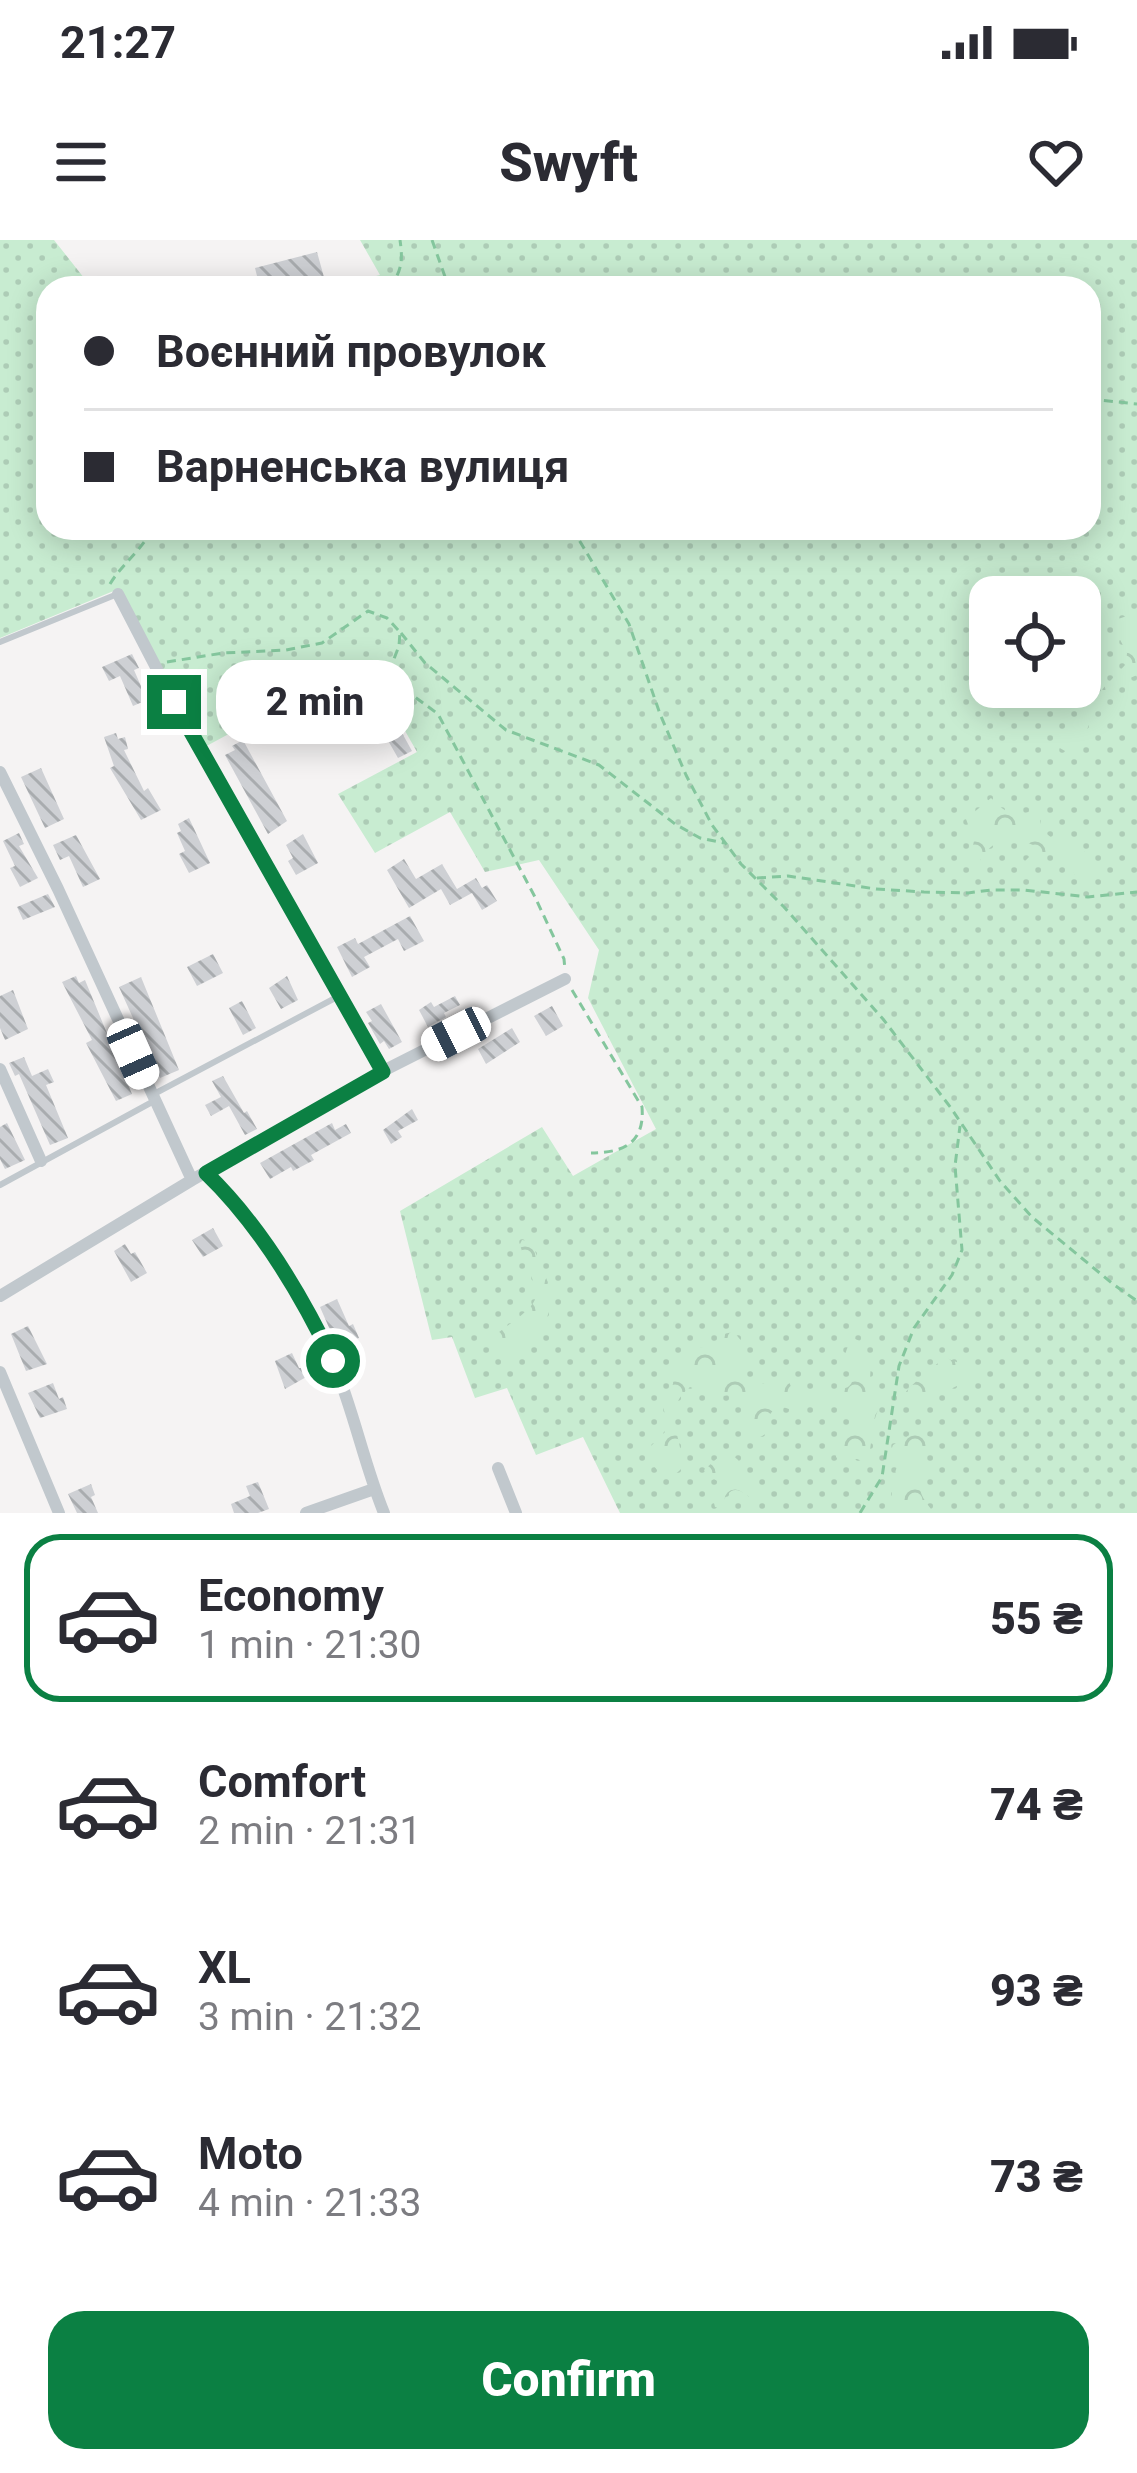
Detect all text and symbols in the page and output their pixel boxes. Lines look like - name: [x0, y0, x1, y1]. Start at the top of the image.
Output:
- text: 21:27: [60, 16, 176, 69]
- icon: menu: [48, 129, 114, 195]
- icon: heart: [1023, 129, 1089, 195]
- text: Swyft: [499, 131, 638, 194]
- text: Воєнний провулок: [156, 325, 546, 378]
- text: Варненська вулиця: [156, 440, 569, 493]
- map controls: [969, 576, 1101, 708]
- button: locate: [969, 576, 1101, 708]
- callout: 2 min: [216, 660, 414, 744]
- route end: [147, 675, 201, 729]
- text: 2 min: [266, 679, 364, 725]
- car: [416, 1002, 496, 1066]
- car: [102, 1014, 164, 1094]
- route start: [306, 1334, 360, 1388]
- icon: car: [54, 1564, 162, 1672]
- text: Economy: [198, 1569, 384, 1622]
- text: 55 ₴: [990, 1592, 1083, 1645]
- text: 1 min · 21:30: [198, 1622, 421, 1668]
- icon: car: [54, 1750, 162, 1858]
- text: Comfort: [198, 1755, 366, 1808]
- text: 74 ₴: [990, 1778, 1083, 1831]
- text: 2 min · 21:31: [198, 1808, 421, 1854]
- icon: car: [54, 1936, 162, 2044]
- text: XL: [198, 1941, 251, 1994]
- text: 93 ₴: [990, 1964, 1083, 2017]
- text: 3 min · 21:32: [198, 1994, 421, 2040]
- icon: car: [54, 2122, 162, 2230]
- text: Moto: [198, 2127, 303, 2180]
- text: 73 ₴: [990, 2150, 1083, 2203]
- text: 4 min · 21:33: [198, 2180, 421, 2226]
- button: Confirm: [48, 2311, 1089, 2449]

